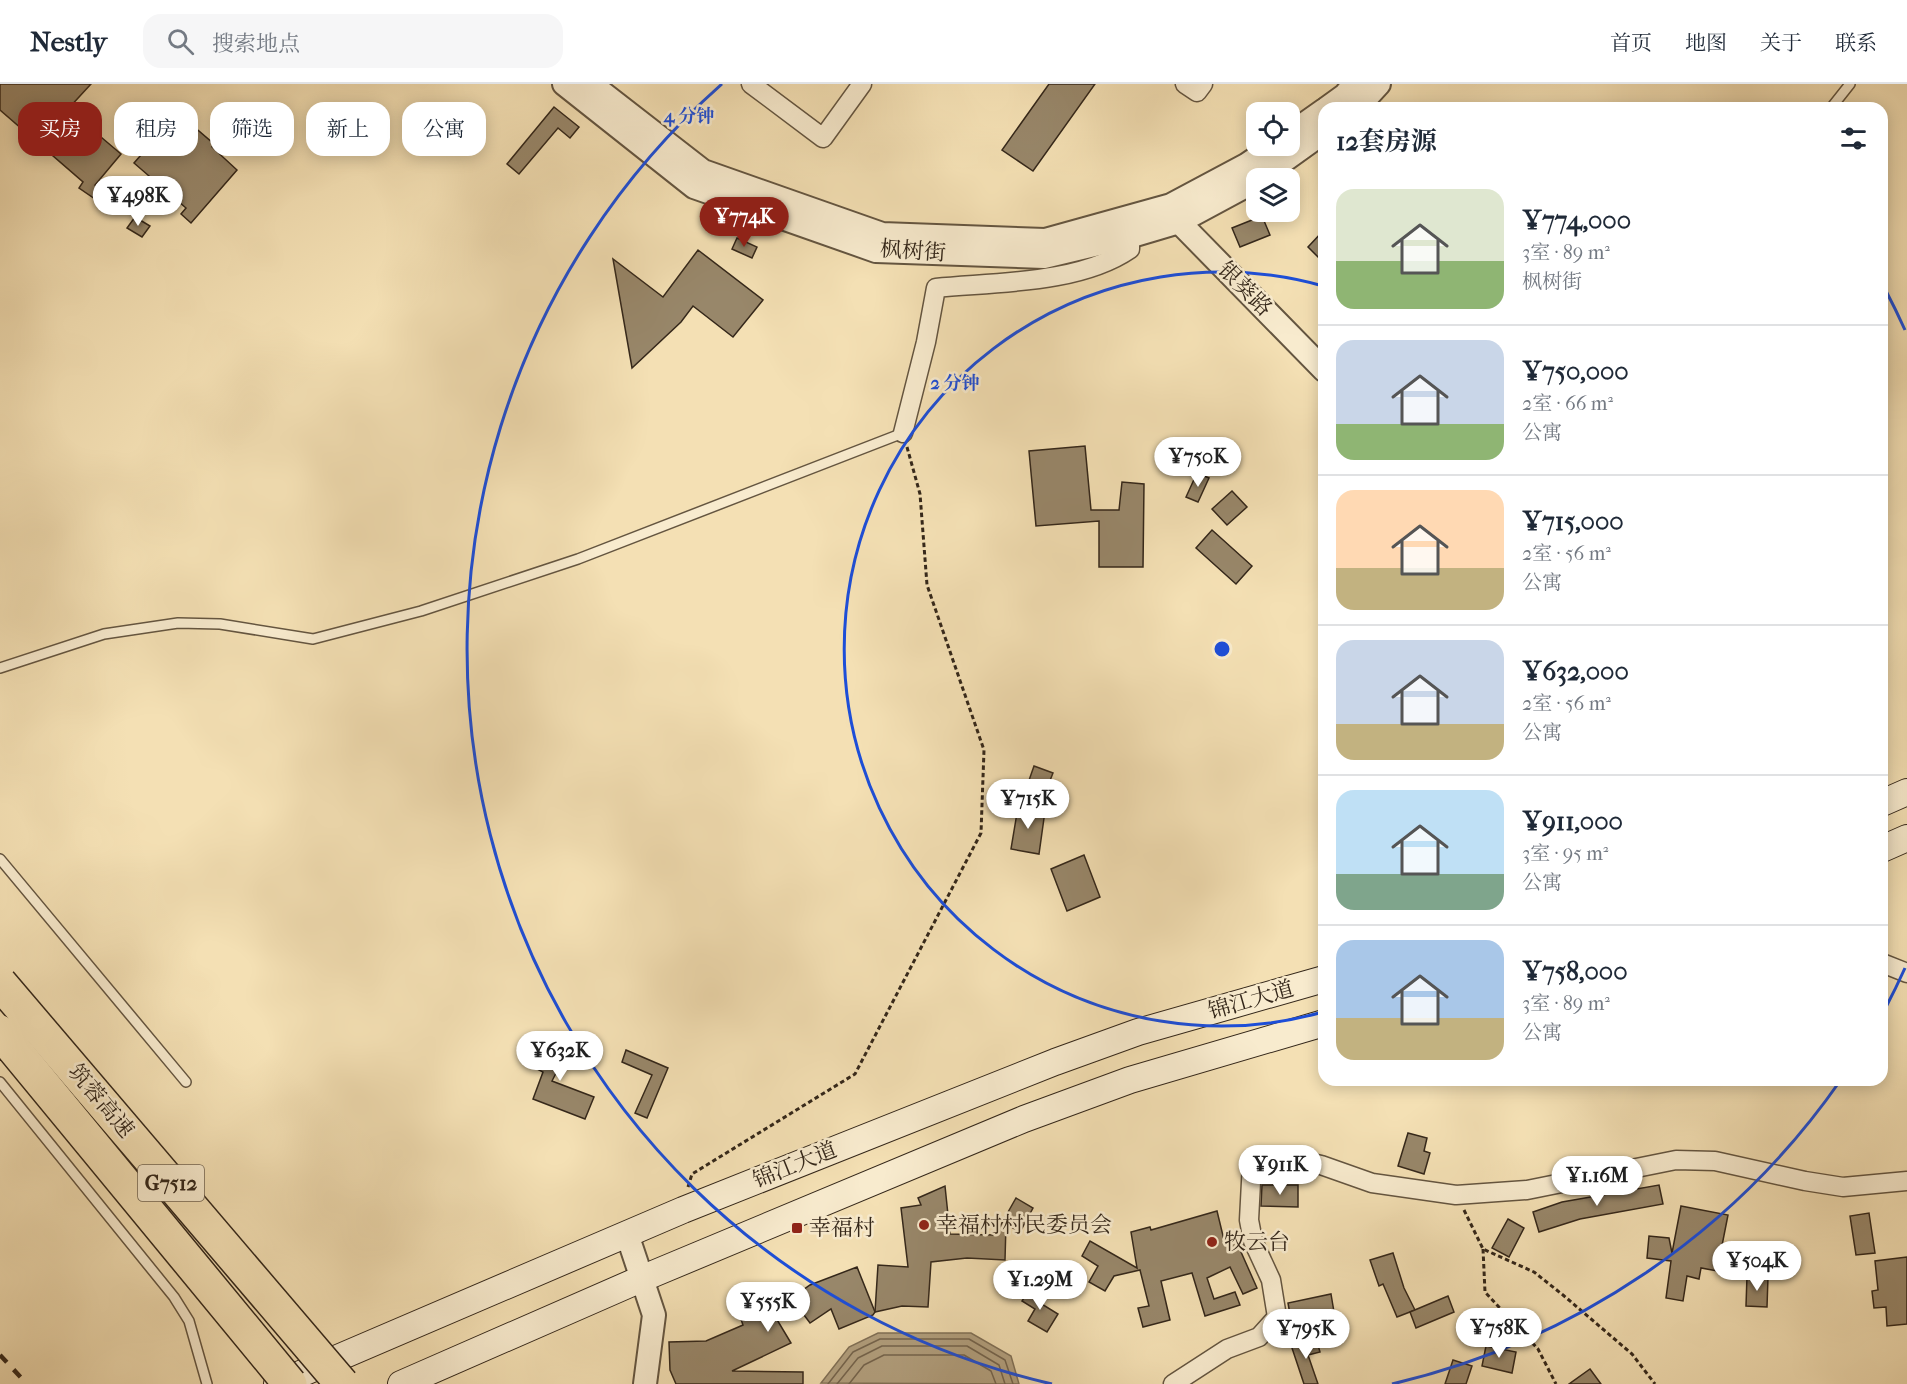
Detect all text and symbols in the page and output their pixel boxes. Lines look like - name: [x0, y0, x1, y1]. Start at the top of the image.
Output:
- search box: [143, 14, 563, 68]
- text: Nestly: [30, 25, 107, 58]
- icon: search: [164, 25, 197, 58]
- text: 搜索地点: [212, 31, 300, 57]
- text: 首页: [1610, 31, 1652, 55]
- text: 地图: [1685, 31, 1727, 55]
- text: 关于: [1760, 31, 1802, 55]
- text: 联系: [1835, 31, 1877, 55]
- chip: 买房: [18, 102, 102, 156]
- chip: 租房: [114, 102, 198, 156]
- chip: 筛选: [210, 102, 294, 156]
- chip: 新上: [306, 102, 390, 156]
- chip: 公寓: [402, 102, 486, 156]
- map controls: [1246, 102, 1300, 222]
- button: locate: [1246, 102, 1300, 156]
- text: 4 分钟: [663, 106, 714, 127]
- icon: filters: [1837, 122, 1870, 155]
- text: 12套房源: [1336, 126, 1437, 157]
- button: layers: [1246, 168, 1300, 222]
- pin: ¥498K: [96, 176, 180, 227]
- text: ¥498K: [107, 184, 169, 207]
- pin: ¥774K: [702, 197, 786, 248]
- text: ¥774K: [714, 205, 774, 228]
- text: ¥774,000: [1522, 205, 1631, 236]
- icon: home: [1384, 213, 1456, 285]
- street label: 枫树街: [879, 236, 947, 266]
- text: 3室 · 89 m²: [1522, 241, 1610, 264]
- street label: 银葵路: [1212, 256, 1278, 322]
- text: 枫树街: [1522, 270, 1582, 293]
- text: ¥750,000: [1522, 356, 1629, 387]
- icon: home: [1384, 364, 1456, 436]
- text: 2 分钟: [930, 373, 980, 394]
- text: 2室 · 66 m²: [1522, 392, 1613, 415]
- text: 公寓: [1522, 421, 1562, 444]
- pin: ¥750K: [1156, 437, 1240, 488]
- text: ¥750K: [1168, 445, 1228, 468]
- text: ¥715,000: [1522, 506, 1624, 537]
- icon: home: [1384, 514, 1456, 586]
- text: 2室 · 56 m²: [1522, 542, 1611, 565]
- text: 公寓: [1522, 571, 1562, 594]
- centre of rings: [1212, 639, 1232, 659]
- text: ¥632,000: [1522, 656, 1629, 687]
- icon: home: [1384, 664, 1456, 736]
- text: 2室 · 56 m²: [1522, 692, 1611, 715]
- text: 公寓: [1522, 721, 1562, 744]
- pin: ¥715K: [986, 779, 1070, 830]
- text: ¥715K: [1000, 787, 1056, 810]
- text: ¥911,000: [1522, 806, 1623, 837]
- icon: home: [1384, 814, 1456, 886]
- text: 3室 · 95 m²: [1522, 842, 1609, 865]
- text: 公寓: [1522, 871, 1562, 894]
- text: ¥758,000: [1522, 956, 1627, 987]
- icon: home: [1384, 964, 1456, 1036]
- street label: 锦江大道: [1205, 975, 1297, 1025]
- text: 3室 · 89 m²: [1522, 992, 1610, 1015]
- text: 公寓: [1522, 1021, 1562, 1044]
- pin: ¥632K: [518, 1031, 602, 1082]
- text: ¥632K: [530, 1039, 590, 1062]
- street label: 筑蓉高速: [63, 1059, 139, 1143]
- street label: 锦江大道: [749, 1136, 841, 1194]
- pin: ¥911K: [1238, 1145, 1322, 1196]
- text: ¥911K: [1253, 1153, 1307, 1176]
- pin: ¥1.16M: [1548, 1156, 1646, 1207]
- text: ¥1.16M: [1566, 1164, 1628, 1187]
- road number: G7512: [138, 1165, 204, 1201]
- place label: 幸福村村民委员会: [936, 1212, 1112, 1238]
- place label: 幸福村: [809, 1215, 875, 1241]
- marker: 幸福村村民委员会: [917, 1218, 931, 1232]
- marker: 幸福村: [790, 1221, 804, 1235]
- place label: 牧云台: [1224, 1229, 1290, 1255]
- marker: 牧云台: [1205, 1235, 1219, 1249]
- pin: ¥504K: [1715, 1241, 1799, 1292]
- text: ¥504K: [1726, 1249, 1788, 1272]
- pin: ¥1.29M: [991, 1260, 1089, 1311]
- text: ¥1.29M: [1007, 1268, 1073, 1291]
- pin: ¥555K: [726, 1282, 810, 1333]
- text: ¥555K: [740, 1290, 796, 1313]
- pin: ¥758K: [1457, 1308, 1541, 1359]
- pin: ¥795K: [1264, 1309, 1348, 1360]
- text: ¥758K: [1470, 1316, 1528, 1339]
- text: ¥795K: [1277, 1317, 1335, 1340]

